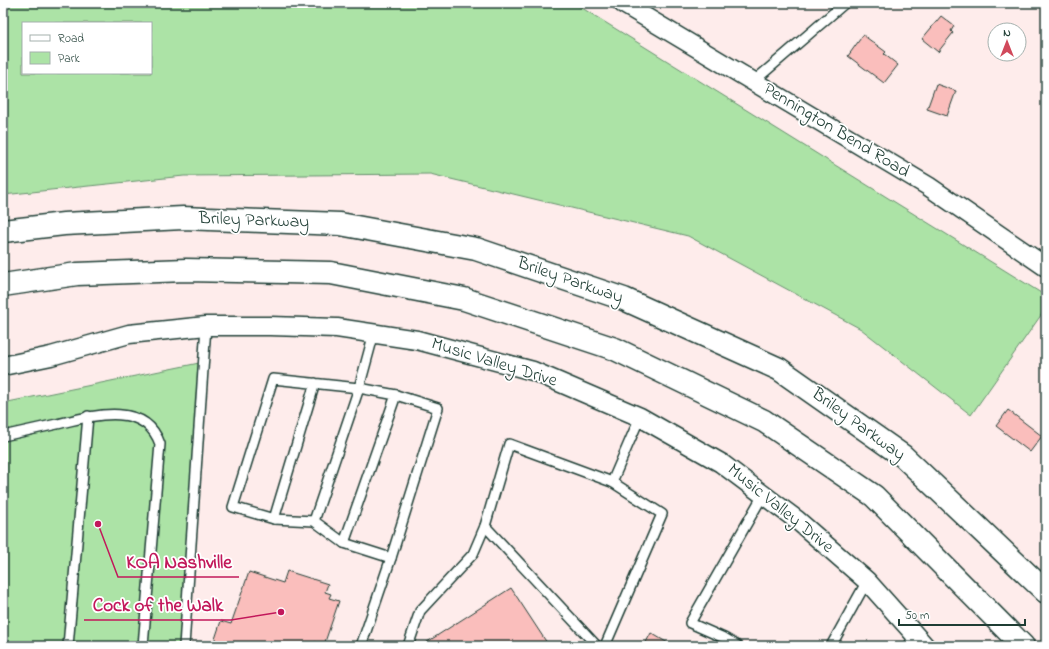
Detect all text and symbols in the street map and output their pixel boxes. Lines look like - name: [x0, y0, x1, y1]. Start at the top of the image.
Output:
- legend: [22, 22, 152, 74]
- north arrow: [987, 22, 1027, 62]
- text: N: [1003, 25, 1011, 41]
- text: Road: [58, 30, 84, 48]
- text: Park: [58, 50, 80, 68]
- street label: Pennington Bend Road: [757, 77, 914, 186]
- street label: Briley Parkway: [197, 206, 310, 236]
- street label: Briley Parkway: [513, 250, 627, 311]
- street label: Music Valley Drive: [428, 331, 561, 395]
- street label: Briley Parkway: [805, 381, 910, 468]
- street label: Music Valley Drive: [721, 458, 840, 561]
- callout: KOA Nashville: [118, 546, 239, 577]
- text: KOA Nashville: [126, 550, 232, 577]
- callout: Cock of the Walk: [84, 589, 231, 620]
- text: Cock of the Walk: [93, 593, 224, 620]
- scale bar: [899, 601, 1025, 627]
- text: 50 m: [905, 607, 929, 625]

